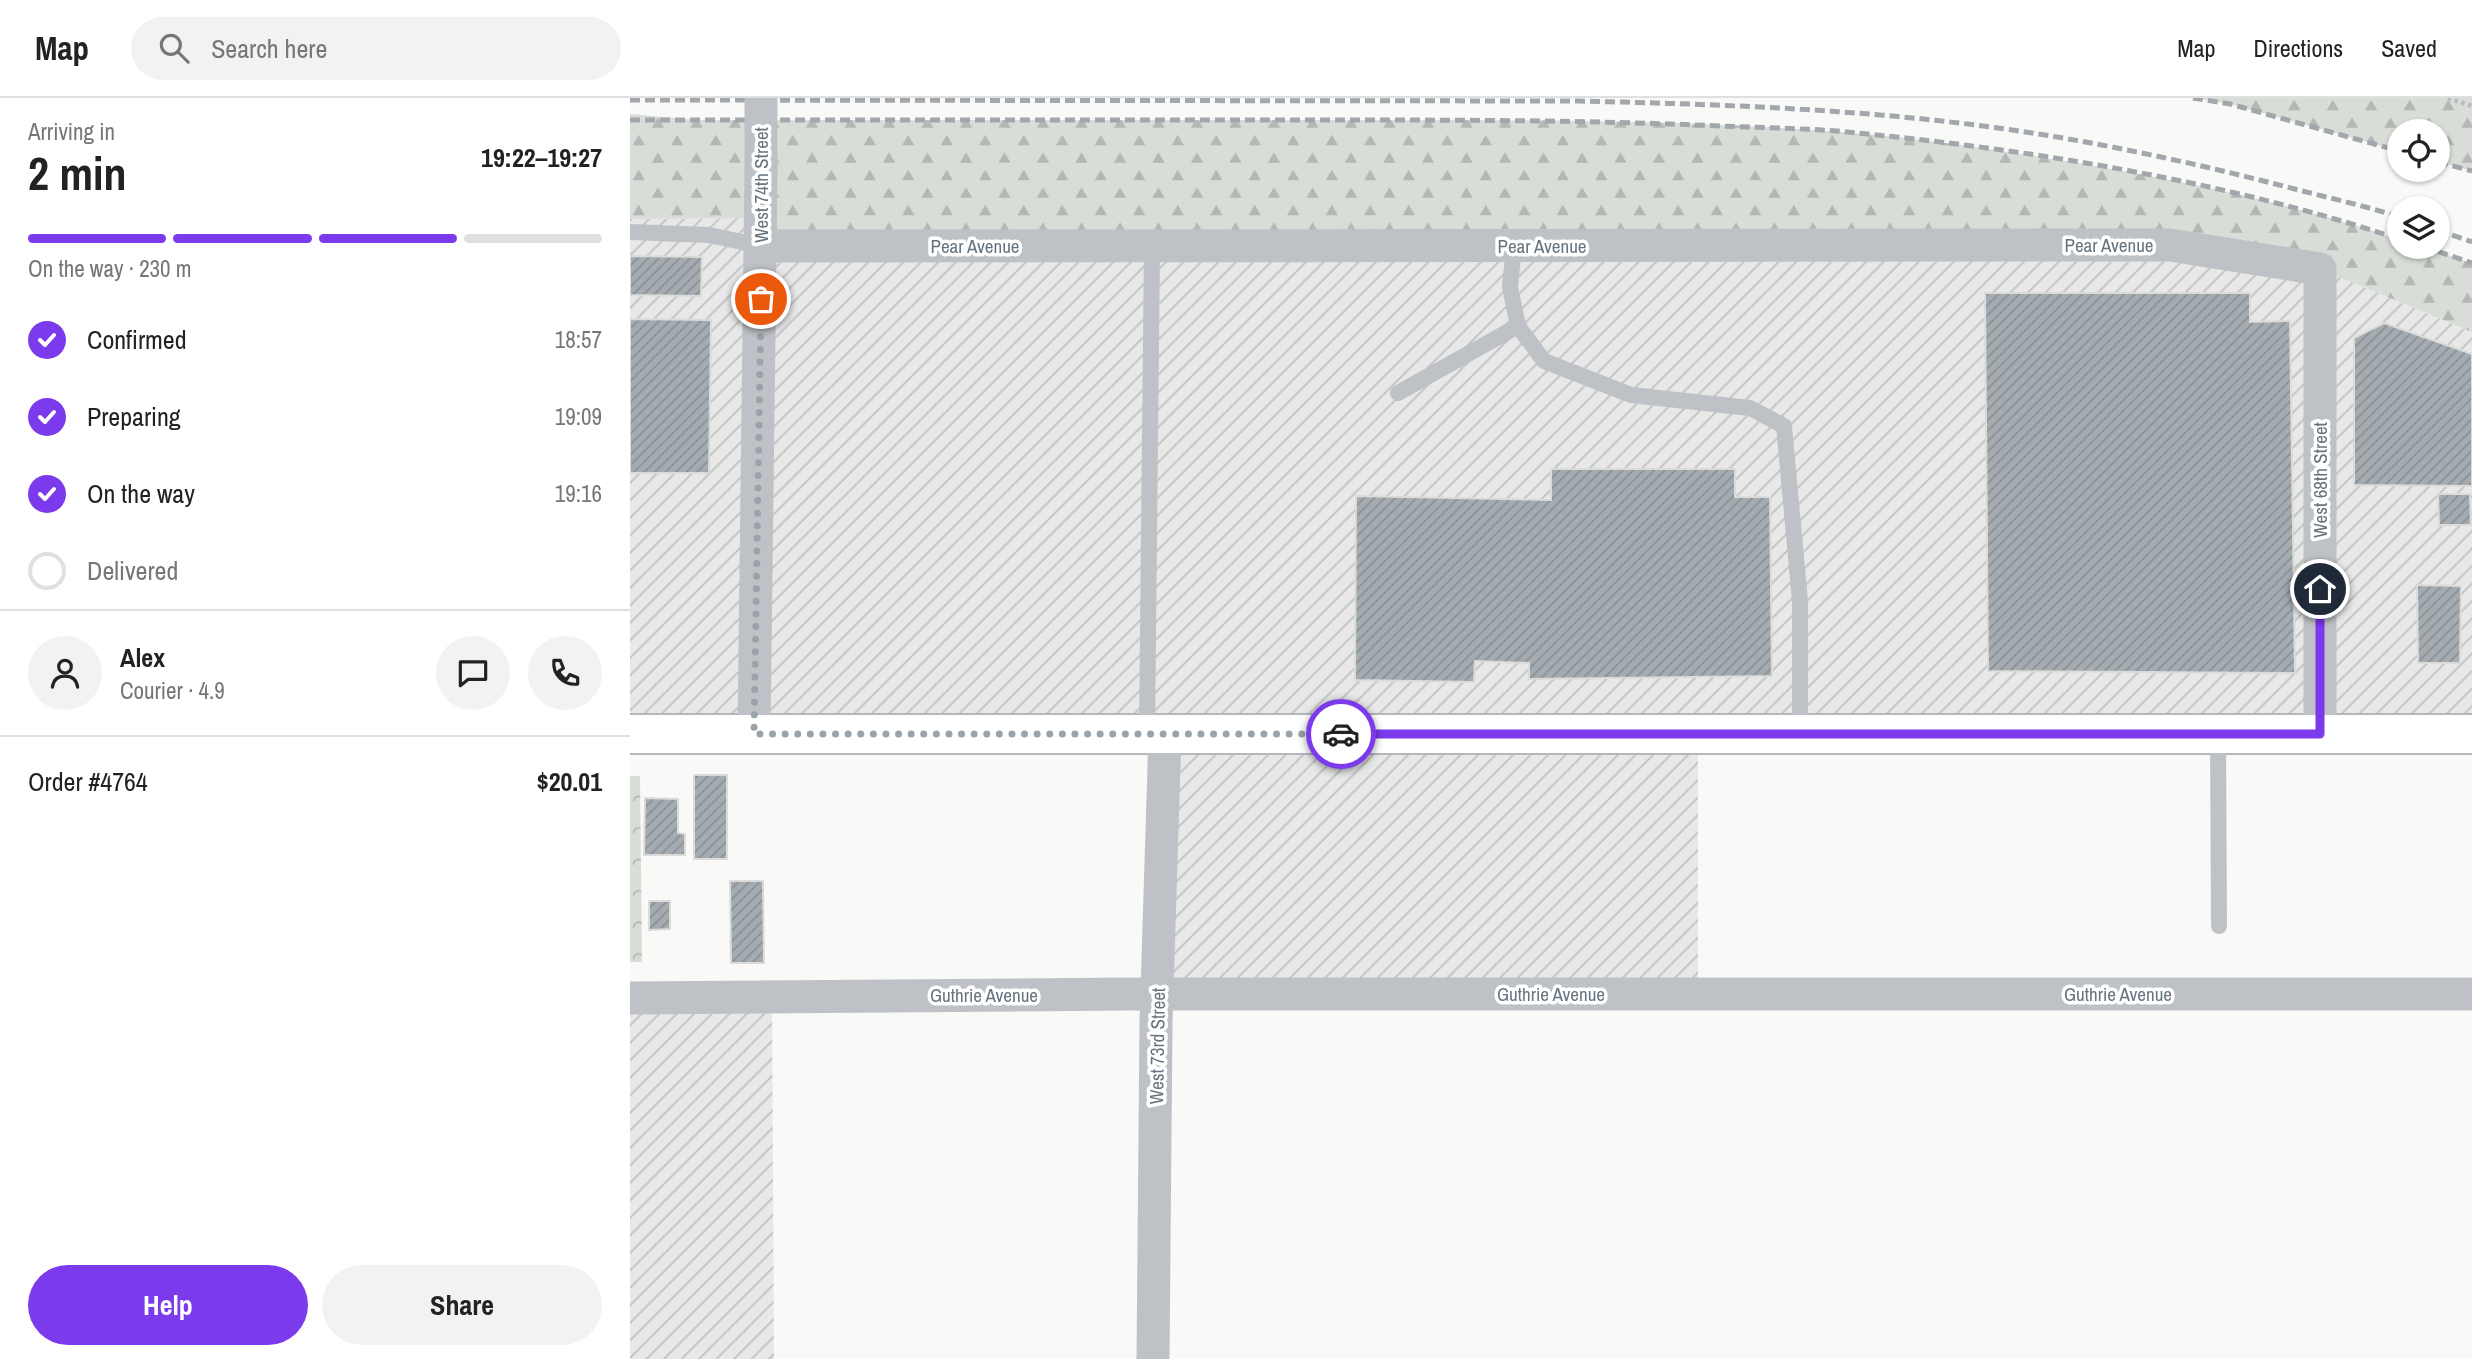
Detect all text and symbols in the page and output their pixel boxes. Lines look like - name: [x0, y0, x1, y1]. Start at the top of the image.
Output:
- search box: [131, 17, 621, 80]
- text: Map: [35, 26, 89, 70]
- icon: search: [155, 29, 193, 67]
- text: Search here: [211, 31, 327, 66]
- text: Map: [2177, 32, 2215, 64]
- text: Directions: [2253, 32, 2343, 64]
- text: Saved: [2381, 32, 2437, 64]
- text: Arriving in: [28, 116, 115, 147]
- map controls: [2387, 119, 2450, 259]
- button: locate: [2387, 119, 2450, 182]
- street label: West 74th Street: [748, 126, 774, 243]
- text: 19:22–19:27: [481, 140, 602, 175]
- text: 2 min: [28, 142, 127, 204]
- button: layers: [2387, 196, 2450, 259]
- street label: Pear Avenue: [2065, 232, 2153, 258]
- street label: Pear Avenue: [931, 233, 1019, 259]
- street label: Pear Avenue: [1498, 233, 1586, 259]
- text: On the way · 230 m: [28, 253, 192, 284]
- pin: [731, 269, 791, 329]
- icon: bag: [742, 280, 780, 318]
- icon: check: [28, 321, 66, 359]
- text: Confirmed: [87, 322, 187, 357]
- text: 18:57: [555, 324, 602, 355]
- icon: check: [28, 398, 66, 436]
- text: Preparing: [87, 399, 181, 434]
- text: 19:09: [555, 401, 602, 432]
- street label: West 68th Street: [2307, 421, 2333, 538]
- icon: check: [28, 475, 66, 513]
- text: On the way: [87, 476, 195, 511]
- text: 19:16: [555, 478, 602, 509]
- text: Delivered: [87, 553, 178, 588]
- pin: [2290, 559, 2350, 619]
- icon: home: [2301, 570, 2339, 608]
- button: person: [28, 636, 102, 710]
- button: chat: [436, 636, 510, 710]
- button: phone: [528, 636, 602, 710]
- text: Alex: [120, 640, 165, 675]
- text: Courier · 4.9: [120, 675, 225, 706]
- courier: [1306, 699, 1376, 769]
- icon: car: [1322, 715, 1360, 753]
- text: Order #4764: [28, 764, 148, 799]
- text: $20.01: [537, 764, 602, 799]
- street label: Guthrie Avenue: [1497, 981, 1605, 1007]
- street label: Guthrie Avenue: [2064, 981, 2172, 1007]
- street label: Guthrie Avenue: [930, 982, 1038, 1008]
- street label: West 73rd Street: [1143, 987, 1171, 1105]
- button: Help: [28, 1265, 308, 1345]
- button: Share: [322, 1265, 602, 1345]

